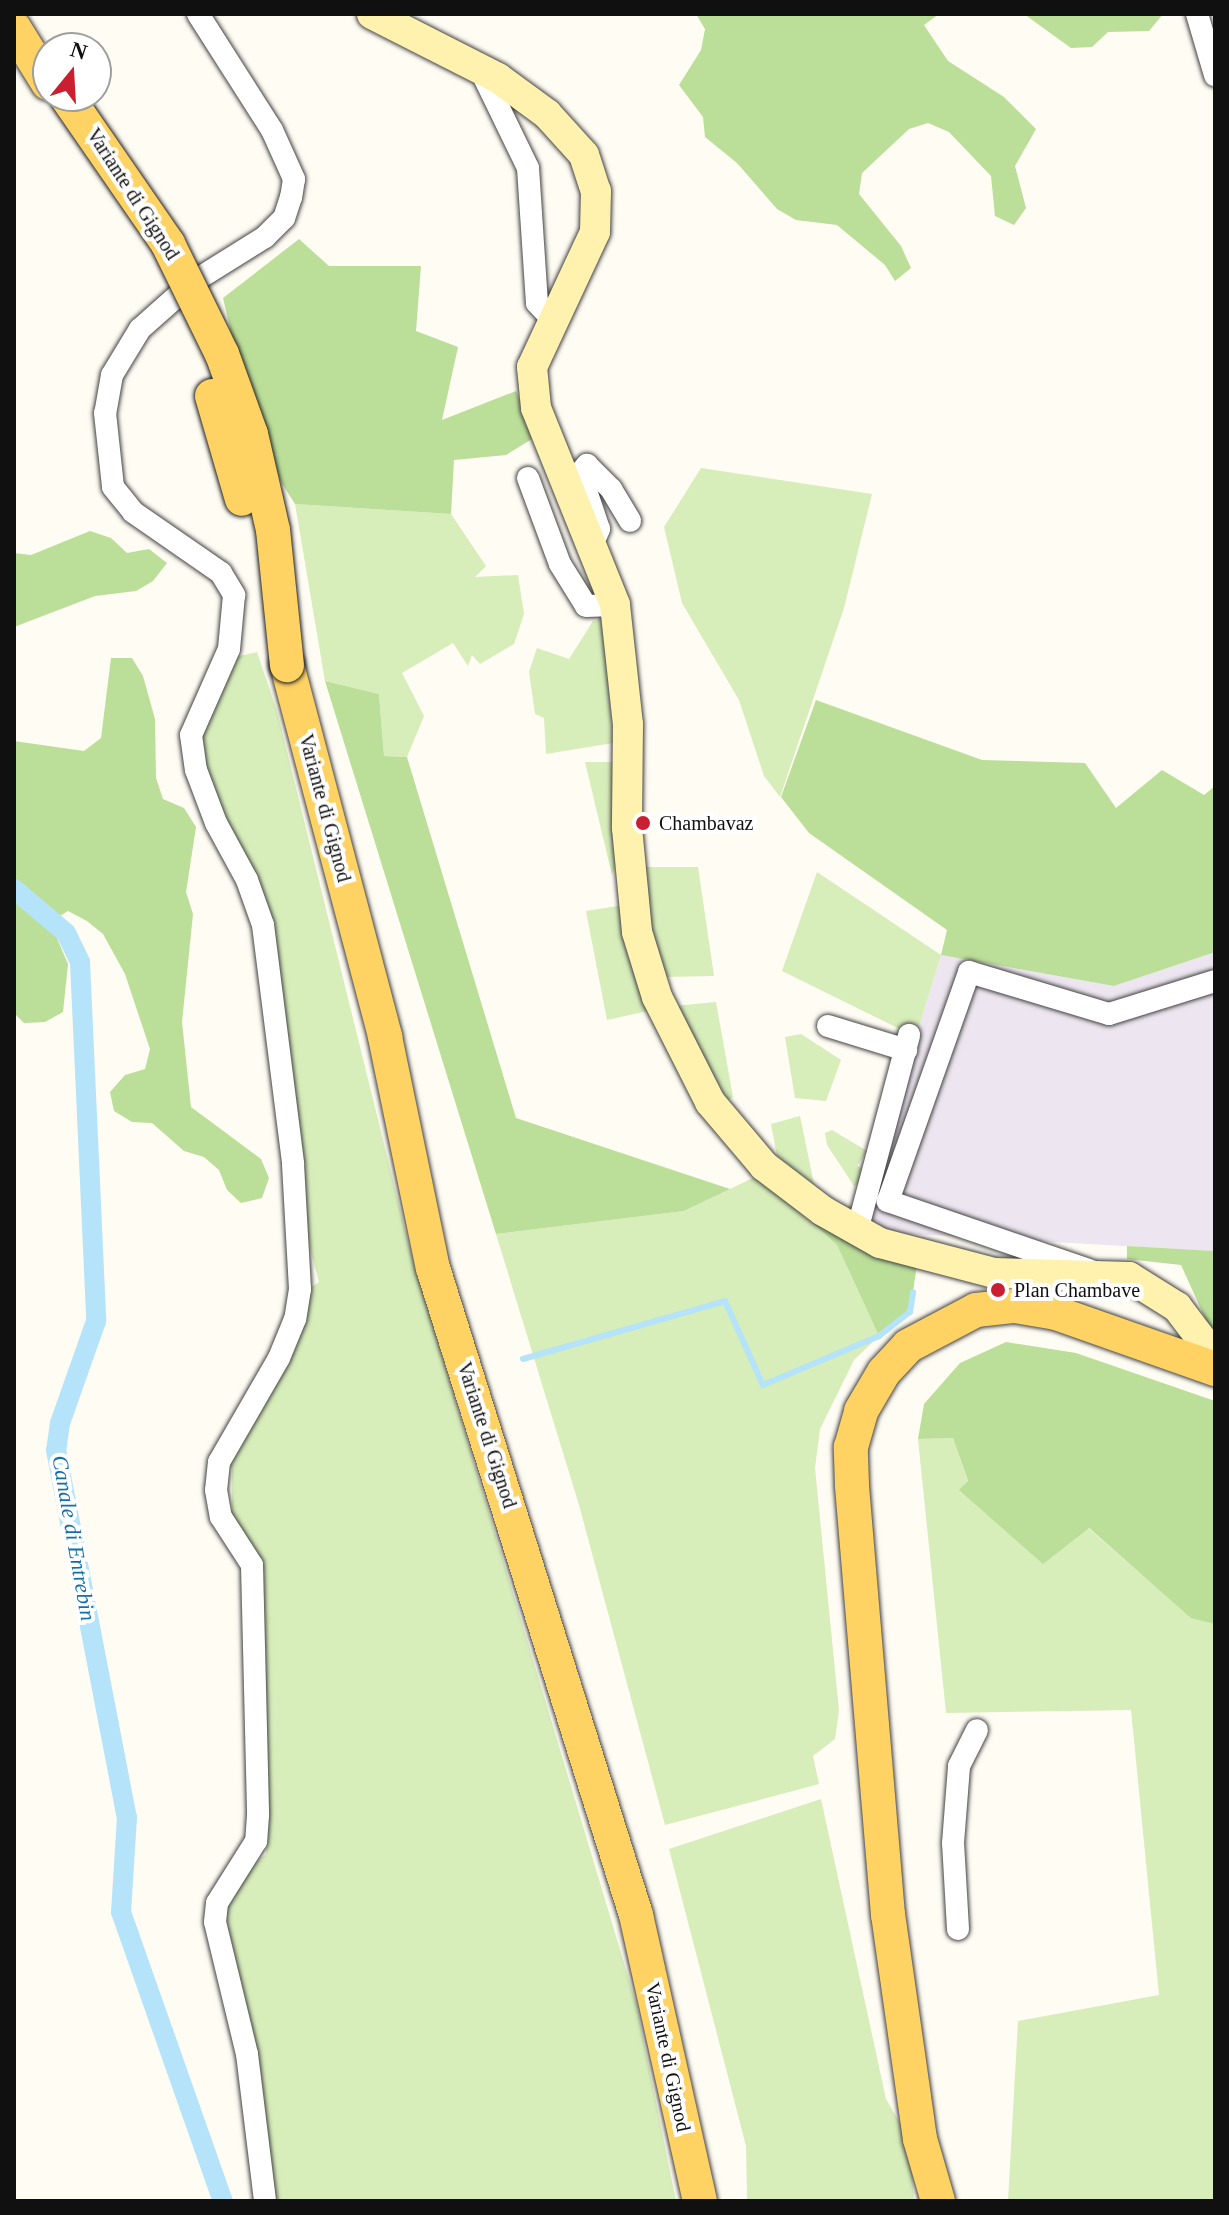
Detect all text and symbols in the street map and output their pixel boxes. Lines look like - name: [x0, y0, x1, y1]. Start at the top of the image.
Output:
- north arrow: [32, 32, 112, 112]
- text: N: [68, 36, 90, 65]
- street label: Variante di Gignod: [81, 124, 185, 264]
- street label: Variante di Gignod: [294, 731, 356, 885]
- place label: Chambavaz: [659, 811, 753, 835]
- marker: Chambavaz: [634, 814, 652, 832]
- place label: Plan Chambave: [1014, 1278, 1140, 1302]
- marker: Plan Chambave: [989, 1281, 1007, 1299]
- street label: Variante di Gignod: [452, 1359, 522, 1511]
- water label: Canale di Entrebin: [46, 1453, 102, 1623]
- street label: Variante di Gignod: [640, 1980, 696, 2134]

